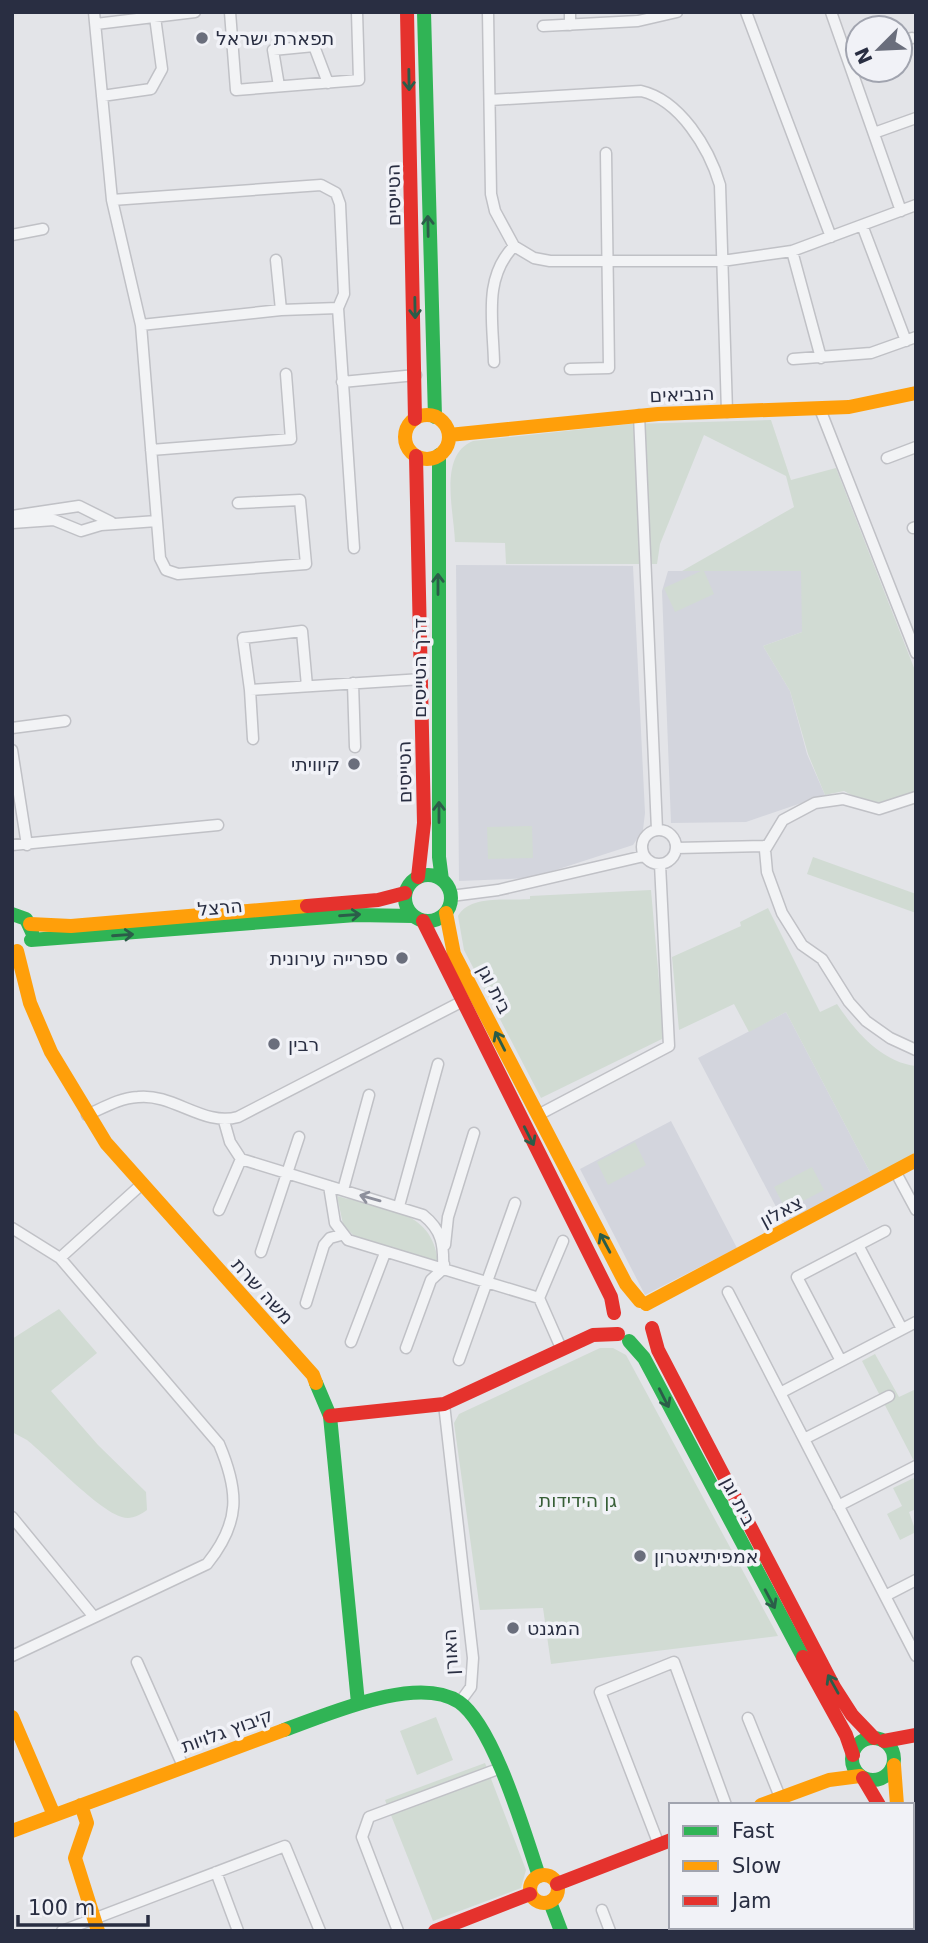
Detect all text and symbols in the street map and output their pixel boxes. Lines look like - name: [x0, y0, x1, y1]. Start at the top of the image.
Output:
- north arrow: [844, 14, 914, 84]
- place label: תפארת ישראל: [216, 27, 334, 49]
- marker: תפארת ישראל: [194, 30, 210, 46]
- text: N: [850, 44, 877, 68]
- one-way arrow: [402, 69, 416, 92]
- street label: הטייסים: [381, 164, 405, 226]
- one-way arrow: [422, 215, 435, 238]
- one-way arrow: [408, 296, 421, 319]
- street label: הנביאים: [649, 382, 715, 406]
- one-way arrow: [431, 573, 445, 596]
- street label: דרך הטייסים: [408, 618, 430, 718]
- street label: הטייסים: [392, 741, 416, 803]
- place label: קיוויתי: [291, 753, 340, 775]
- marker: קיוויתי: [346, 756, 362, 772]
- one-way arrow: [432, 801, 446, 824]
- street label: הרצל: [197, 894, 243, 920]
- one-way arrow: [338, 908, 361, 921]
- one-way arrow: [111, 928, 134, 941]
- place label: ספרייה עירונית: [270, 947, 388, 969]
- marker: ספרייה עירונית: [394, 950, 410, 966]
- street label: בית וגן: [473, 961, 517, 1017]
- one-way arrow: [493, 1032, 507, 1052]
- place label: רבין: [288, 1033, 319, 1055]
- marker: רבין: [266, 1036, 282, 1052]
- one-way arrow: [523, 1125, 536, 1146]
- one-way arrow: [359, 1191, 382, 1204]
- street label: צאלון: [756, 1191, 806, 1231]
- one-way arrow: [598, 1233, 611, 1254]
- street label: משה שרת: [228, 1253, 298, 1329]
- one-way arrow: [658, 1387, 672, 1408]
- street label: בית וגן: [717, 1473, 761, 1529]
- park label: גן הידידות: [539, 1489, 617, 1511]
- place label: אמפיתיאטרון: [654, 1545, 759, 1567]
- marker: אמפיתיאטרון: [632, 1548, 648, 1564]
- one-way arrow: [764, 1588, 778, 1609]
- place label: המגנט: [527, 1617, 580, 1639]
- marker: המגנט: [505, 1620, 521, 1636]
- street label: האורן: [438, 1628, 462, 1676]
- one-way arrow: [826, 1675, 840, 1695]
- street label: קיבוץ גלויות: [178, 1703, 276, 1757]
- legend: [669, 1803, 914, 1929]
- text: Fast: [732, 1819, 774, 1843]
- text: Slow: [732, 1854, 781, 1878]
- scale bar: [18, 1884, 147, 1928]
- text: Jam: [730, 1889, 772, 1913]
- text: 100 m: [28, 1896, 95, 1920]

